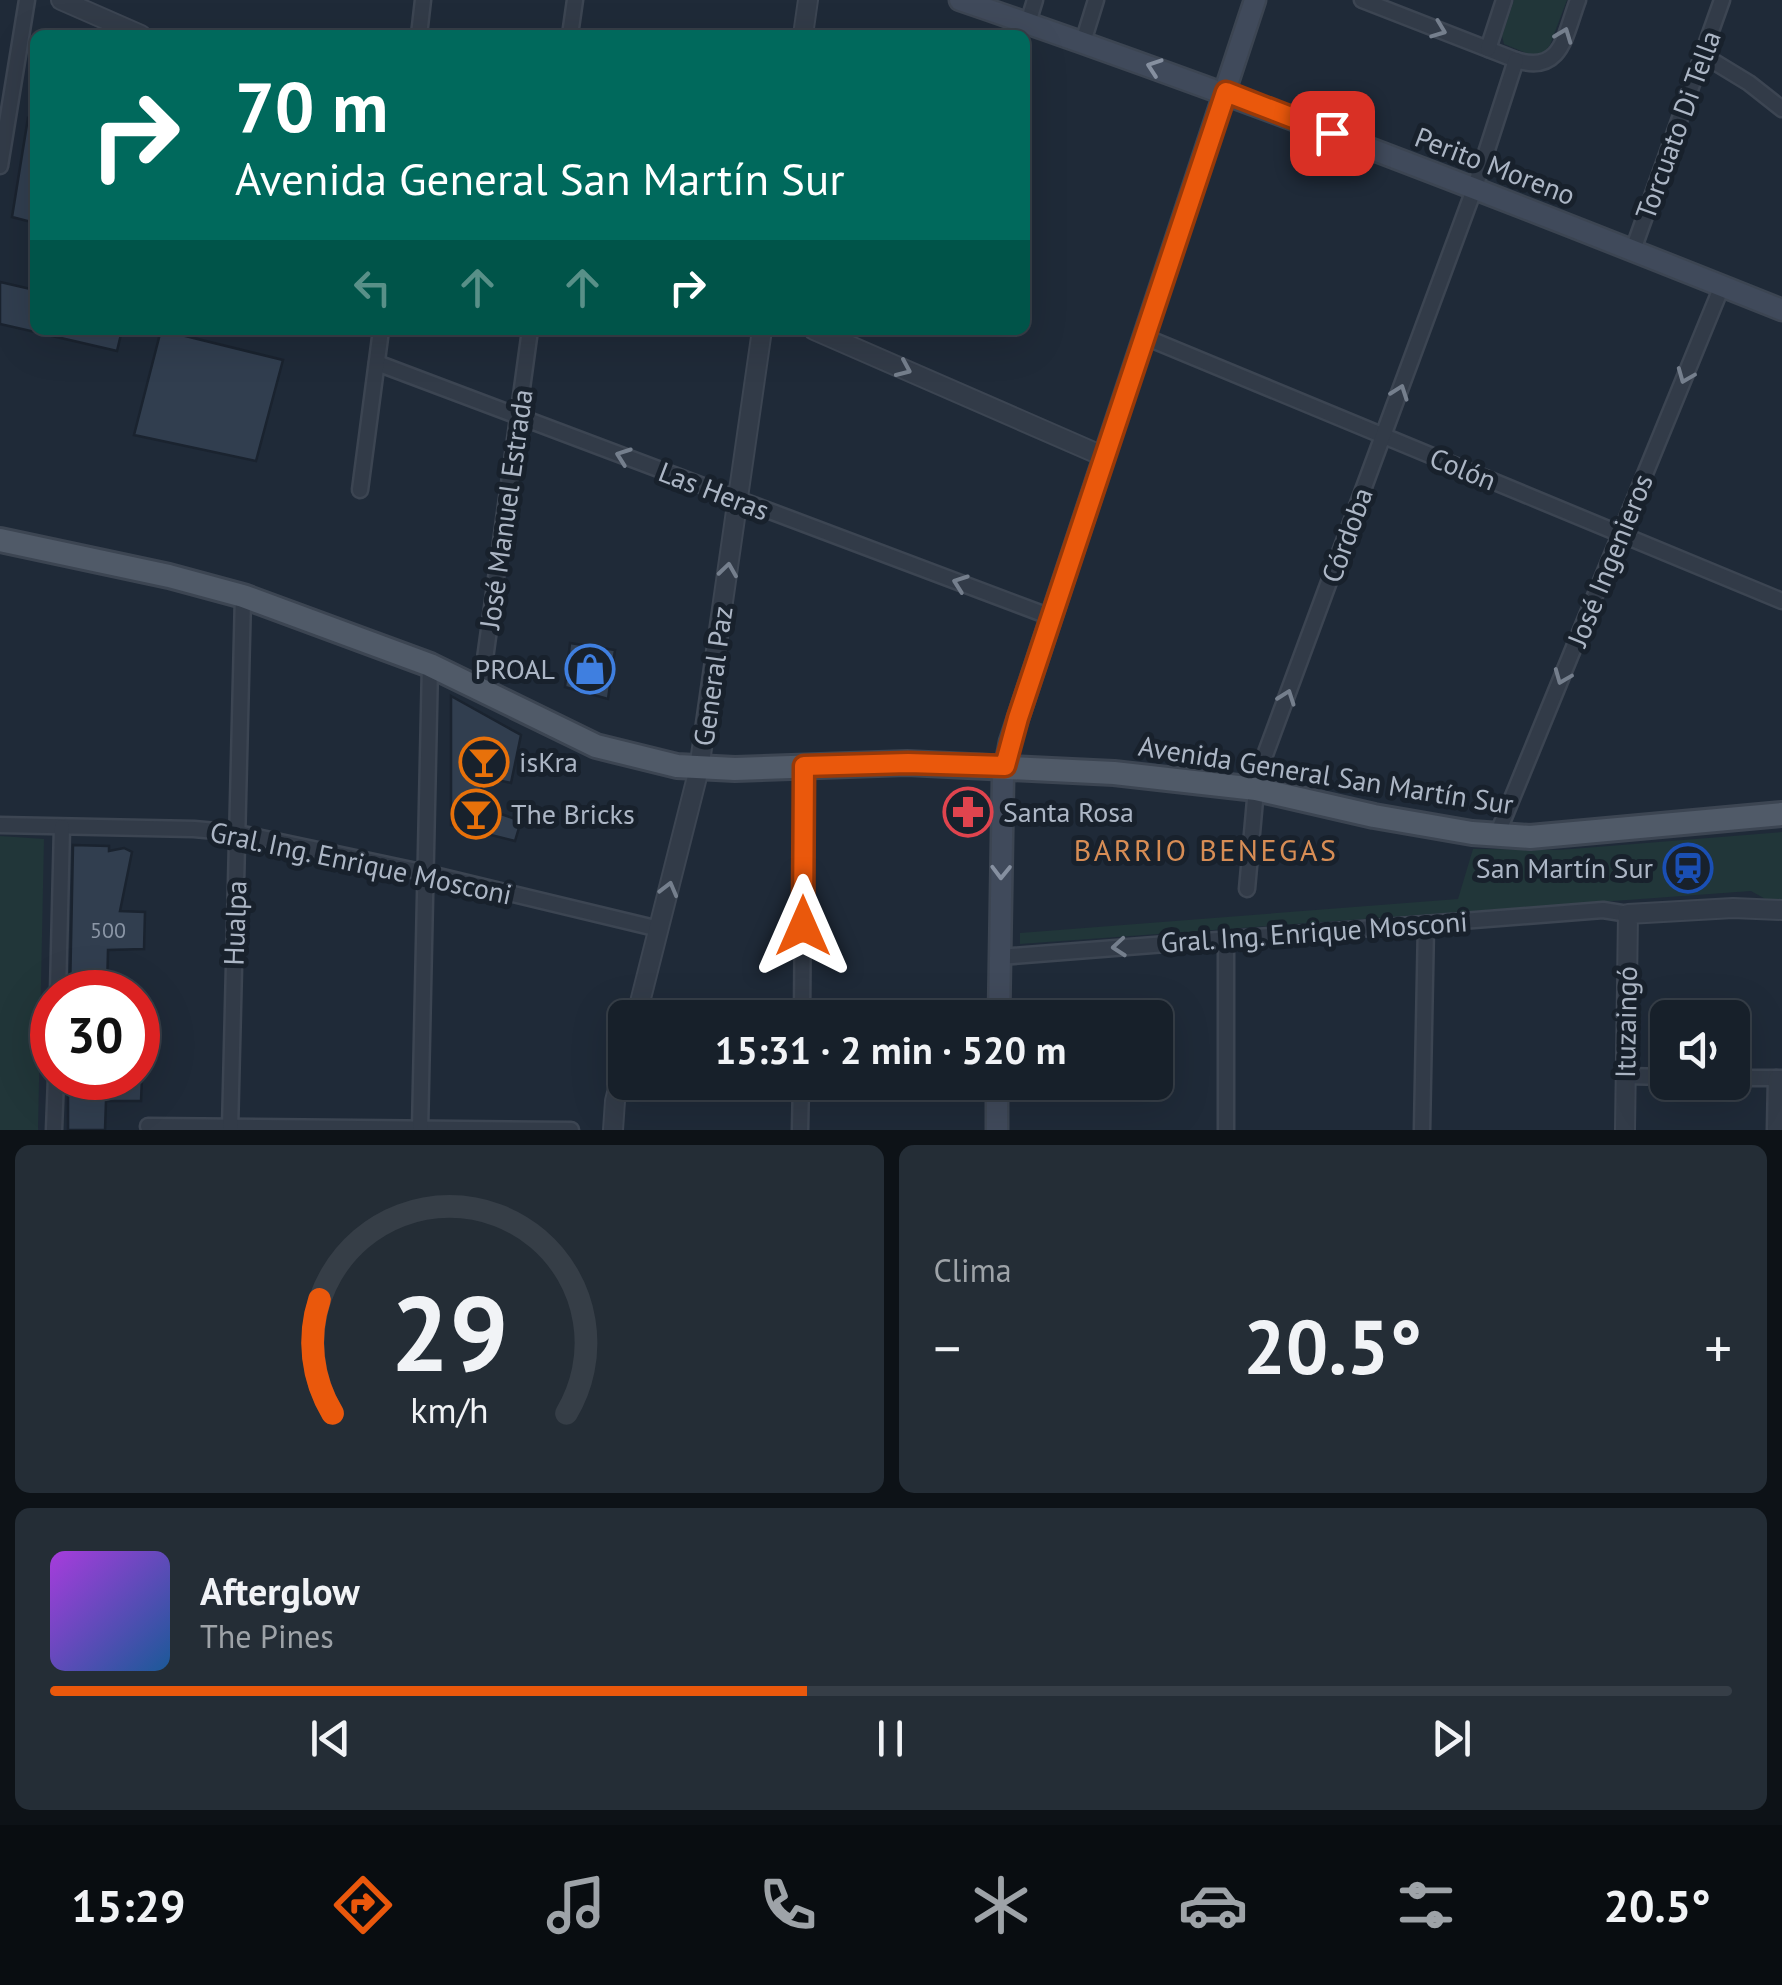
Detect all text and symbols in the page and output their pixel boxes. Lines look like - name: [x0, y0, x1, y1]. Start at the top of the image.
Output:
- one-way arrow: [1429, 18, 1447, 38]
- street label: Torcuato Di Tella: [1626, 25, 1729, 224]
- one-way arrow: [1553, 27, 1573, 44]
- one-way arrow: [1147, 58, 1164, 79]
- text: 70 m: [235, 61, 388, 151]
- icon: right: [70, 70, 200, 200]
- pin: [1290, 91, 1375, 176]
- icon: arrive: [1305, 106, 1360, 161]
- street label: Perito Moreno: [1410, 118, 1581, 213]
- text: Avenida General San Martín Sur: [235, 149, 844, 207]
- icon: left: [345, 260, 400, 315]
- icon: ahead: [450, 260, 505, 315]
- icon: ahead: [555, 260, 610, 315]
- icon: right: [660, 260, 715, 315]
- one-way arrow: [894, 357, 912, 377]
- one-way arrow: [1677, 366, 1697, 384]
- one-way arrow: [1388, 384, 1409, 401]
- street label: José Manuel Estrada: [470, 387, 541, 632]
- street label: Colón: [1424, 439, 1502, 499]
- one-way arrow: [615, 448, 633, 468]
- street label: Las Heras: [654, 453, 775, 528]
- street label: José Ingenieros: [1558, 468, 1661, 652]
- street label: Córdoba: [1312, 482, 1381, 587]
- one-way arrow: [717, 562, 738, 578]
- one-way arrow: [952, 574, 969, 595]
- street label: General Paz: [684, 604, 741, 748]
- shop icon: PROAL: [564, 643, 616, 695]
- place label: PROAL: [475, 650, 555, 687]
- one-way arrow: [1553, 667, 1573, 685]
- one-way arrow: [1275, 689, 1296, 706]
- street label: Avenida General San Martín Sur: [1136, 727, 1517, 823]
- bar icon: isKra: [458, 736, 510, 788]
- place label: isKra: [519, 743, 578, 780]
- pharmacy icon: Santa Rosa: [942, 786, 994, 838]
- bar icon: The Bricks: [450, 788, 502, 840]
- place label: Santa Rosa: [1003, 793, 1134, 830]
- place label: The Bricks: [511, 795, 635, 832]
- street label: Gral. Ing. Enrique Mosconi: [207, 812, 515, 913]
- district label: BARRIO BENEGAS: [1074, 830, 1338, 869]
- station icon: San Martín Sur: [1662, 842, 1714, 894]
- place label: San Martín Sur: [1476, 849, 1653, 886]
- one-way arrow: [990, 866, 1012, 881]
- position arrow: [751, 874, 855, 978]
- street label: Hualpa: [215, 880, 254, 966]
- one-way arrow: [658, 881, 679, 898]
- street label: Gral. Ing. Enrique Mosconi: [1159, 902, 1469, 961]
- house number: 500: [90, 916, 126, 944]
- one-way arrow: [1111, 935, 1127, 957]
- street label: Ituzaingó: [1606, 966, 1645, 1078]
- speed limit sign: 30: [30, 970, 160, 1100]
- map controls: [1650, 1000, 1750, 1100]
- button: sound: [1650, 1000, 1750, 1100]
- text: 15:31 · 2 min · 520 m: [715, 1025, 1066, 1074]
- text: Clima: [934, 1249, 1012, 1291]
- text: 29: [390, 1265, 508, 1400]
- text: 20.5°: [1243, 1298, 1422, 1395]
- text: −: [934, 1312, 961, 1383]
- text: +: [1704, 1312, 1732, 1383]
- text: km/h: [410, 1387, 488, 1433]
- text: Afterglow: [200, 1566, 360, 1615]
- text: The Pines: [200, 1615, 334, 1657]
- icon: previous: [303, 1711, 358, 1766]
- icon: pause: [863, 1711, 918, 1766]
- icon: next: [1424, 1711, 1479, 1766]
- icon: directions: [328, 1870, 398, 1940]
- icon: music: [541, 1870, 611, 1940]
- icon: phone: [753, 1870, 823, 1940]
- icon: climate: [966, 1870, 1036, 1940]
- icon: car: [1178, 1870, 1248, 1940]
- icon: filters: [1391, 1870, 1461, 1940]
- text: 15:29: [71, 1876, 185, 1934]
- text: 20.5°: [1603, 1876, 1711, 1934]

